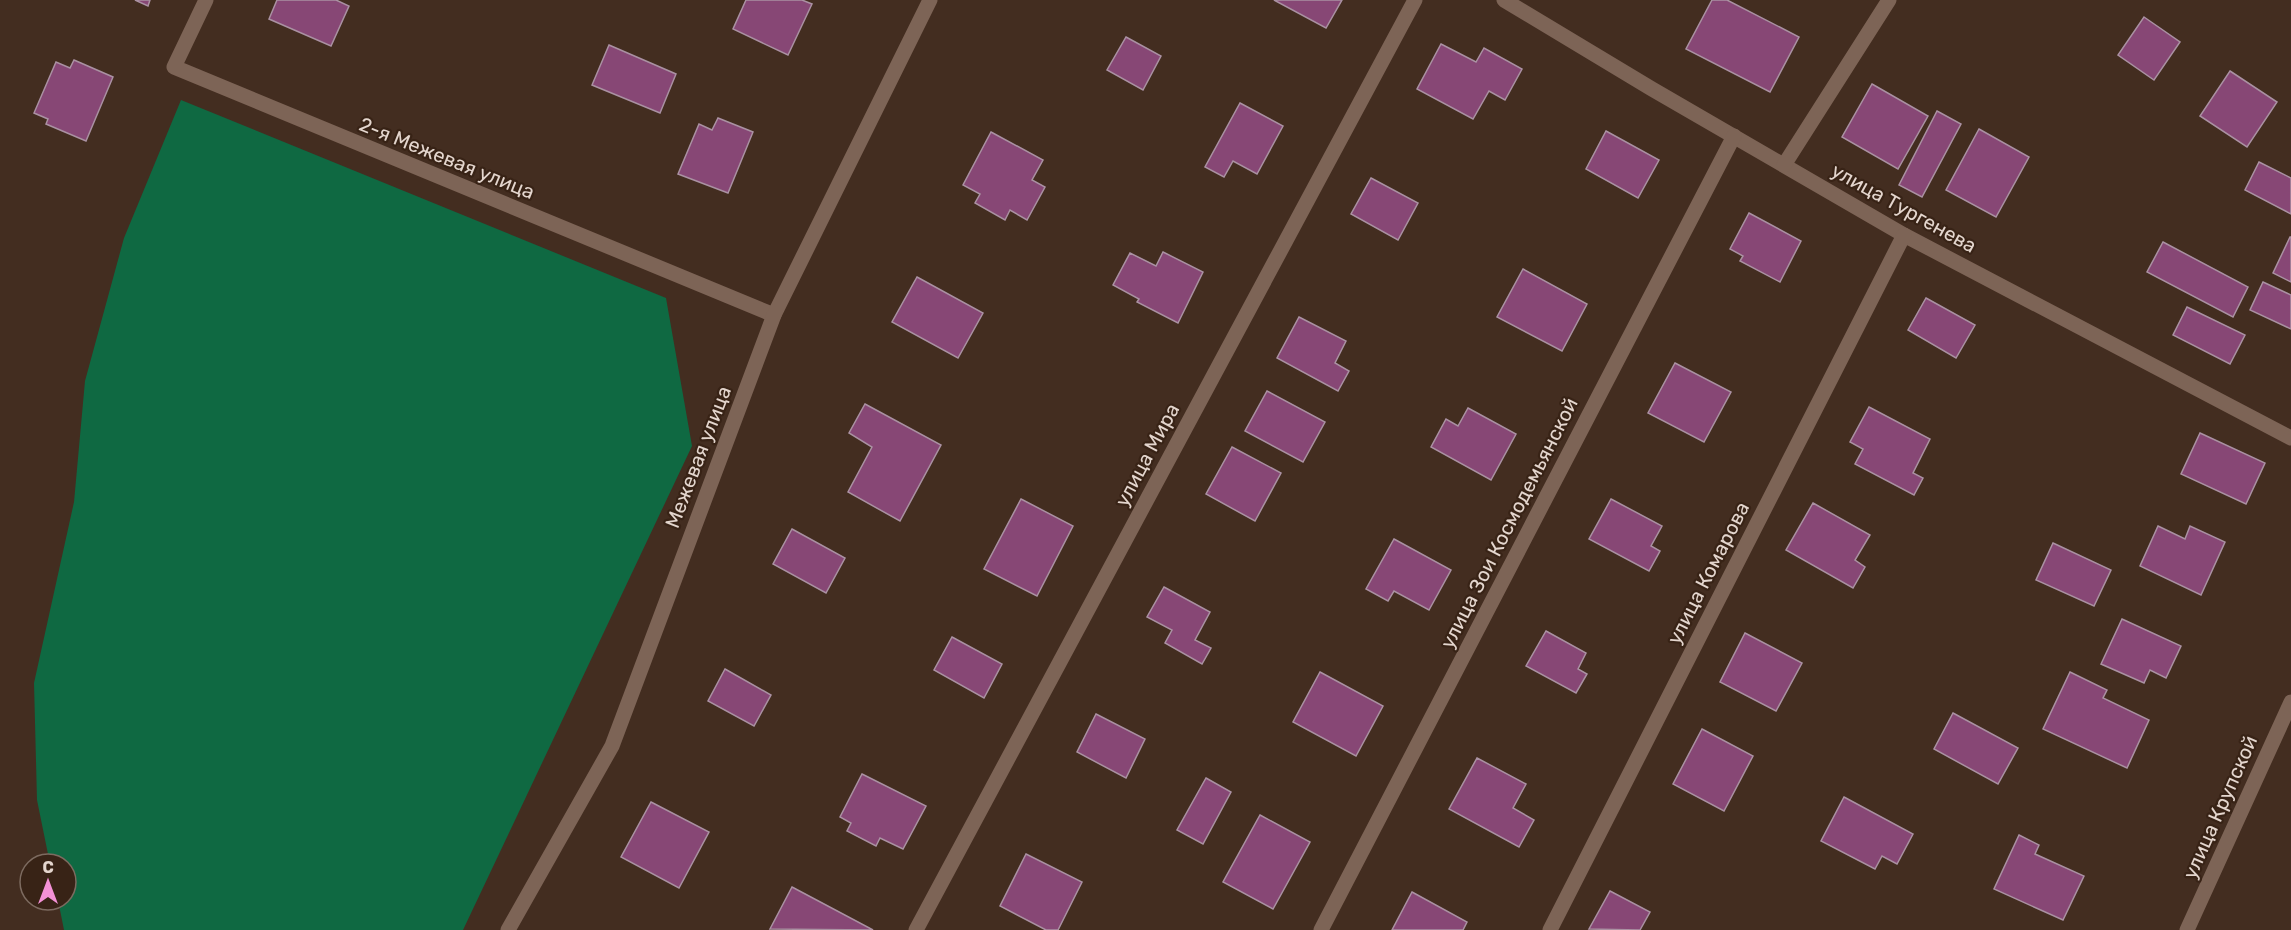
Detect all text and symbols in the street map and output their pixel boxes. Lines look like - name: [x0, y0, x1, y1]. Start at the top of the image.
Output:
- street label: 2-я Межевая улица: [356, 112, 538, 204]
- street label: улица Тургенева: [1827, 158, 1981, 258]
- street label: Межевая улица: [660, 383, 736, 531]
- street label: улица Зои Космодемьянской: [1435, 394, 1583, 652]
- street label: улица Мира: [1110, 399, 1184, 511]
- street label: улица Комарова: [1662, 498, 1754, 648]
- street label: улица Крупской: [2178, 732, 2262, 882]
- north arrow: [18, 852, 78, 912]
- text: С: [42, 858, 54, 877]

